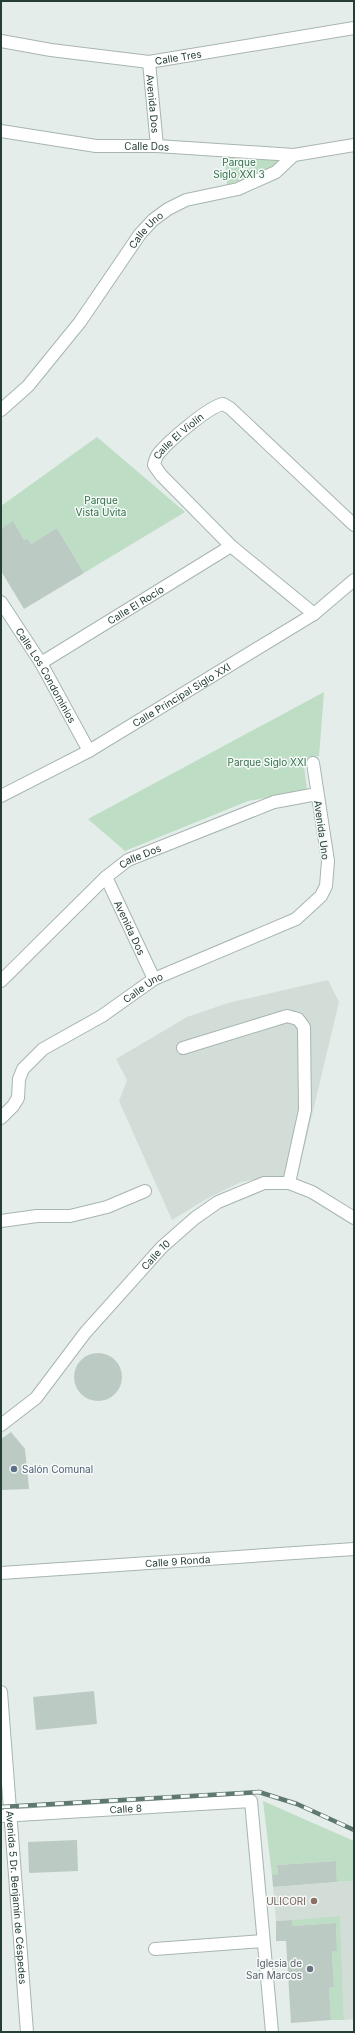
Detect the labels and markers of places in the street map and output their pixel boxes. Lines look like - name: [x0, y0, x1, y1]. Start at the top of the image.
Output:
- place label: Salón Comunal: [22, 1463, 93, 1475]
- marker: Salón Comunal: [9, 1464, 19, 1474]
- place label: ULICORI: [266, 1895, 306, 1907]
- marker: ULICORI: [309, 1896, 319, 1906]
- place label: Iglesia de San Marcos: [246, 1957, 302, 1981]
- marker: Iglesia de San Marcos: [305, 1964, 315, 1974]

